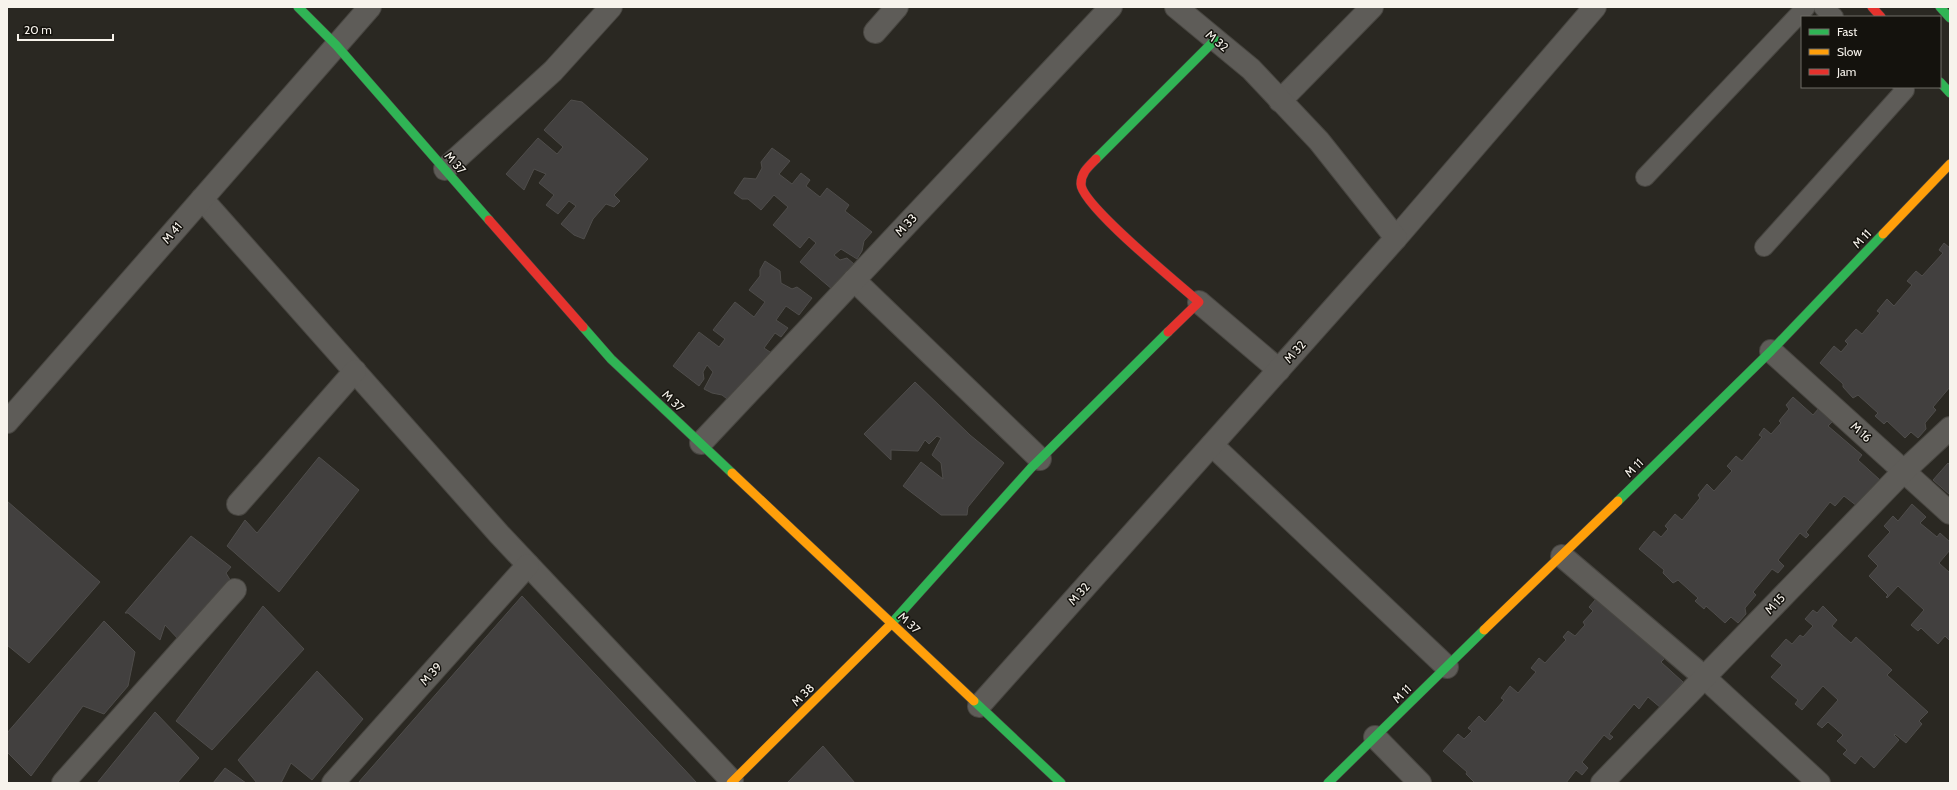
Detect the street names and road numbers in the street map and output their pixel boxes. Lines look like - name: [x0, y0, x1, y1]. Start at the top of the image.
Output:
- street label: M 32: [1203, 27, 1232, 54]
- street label: M 37: [442, 148, 469, 177]
- street label: M 33: [891, 210, 920, 239]
- street label: M 41: [158, 219, 185, 246]
- street label: M 11: [1849, 226, 1874, 251]
- street label: M 32: [1281, 337, 1309, 366]
- street label: M 37: [659, 387, 688, 415]
- street label: M 16: [1848, 418, 1875, 445]
- street label: M 11: [1621, 455, 1646, 480]
- street label: M 32: [1065, 579, 1093, 608]
- street label: M 15: [1761, 590, 1788, 617]
- street label: M 37: [895, 609, 924, 637]
- street label: M 39: [416, 659, 445, 688]
- street label: M 38: [788, 680, 817, 709]
- street label: M 11: [1389, 681, 1414, 706]

